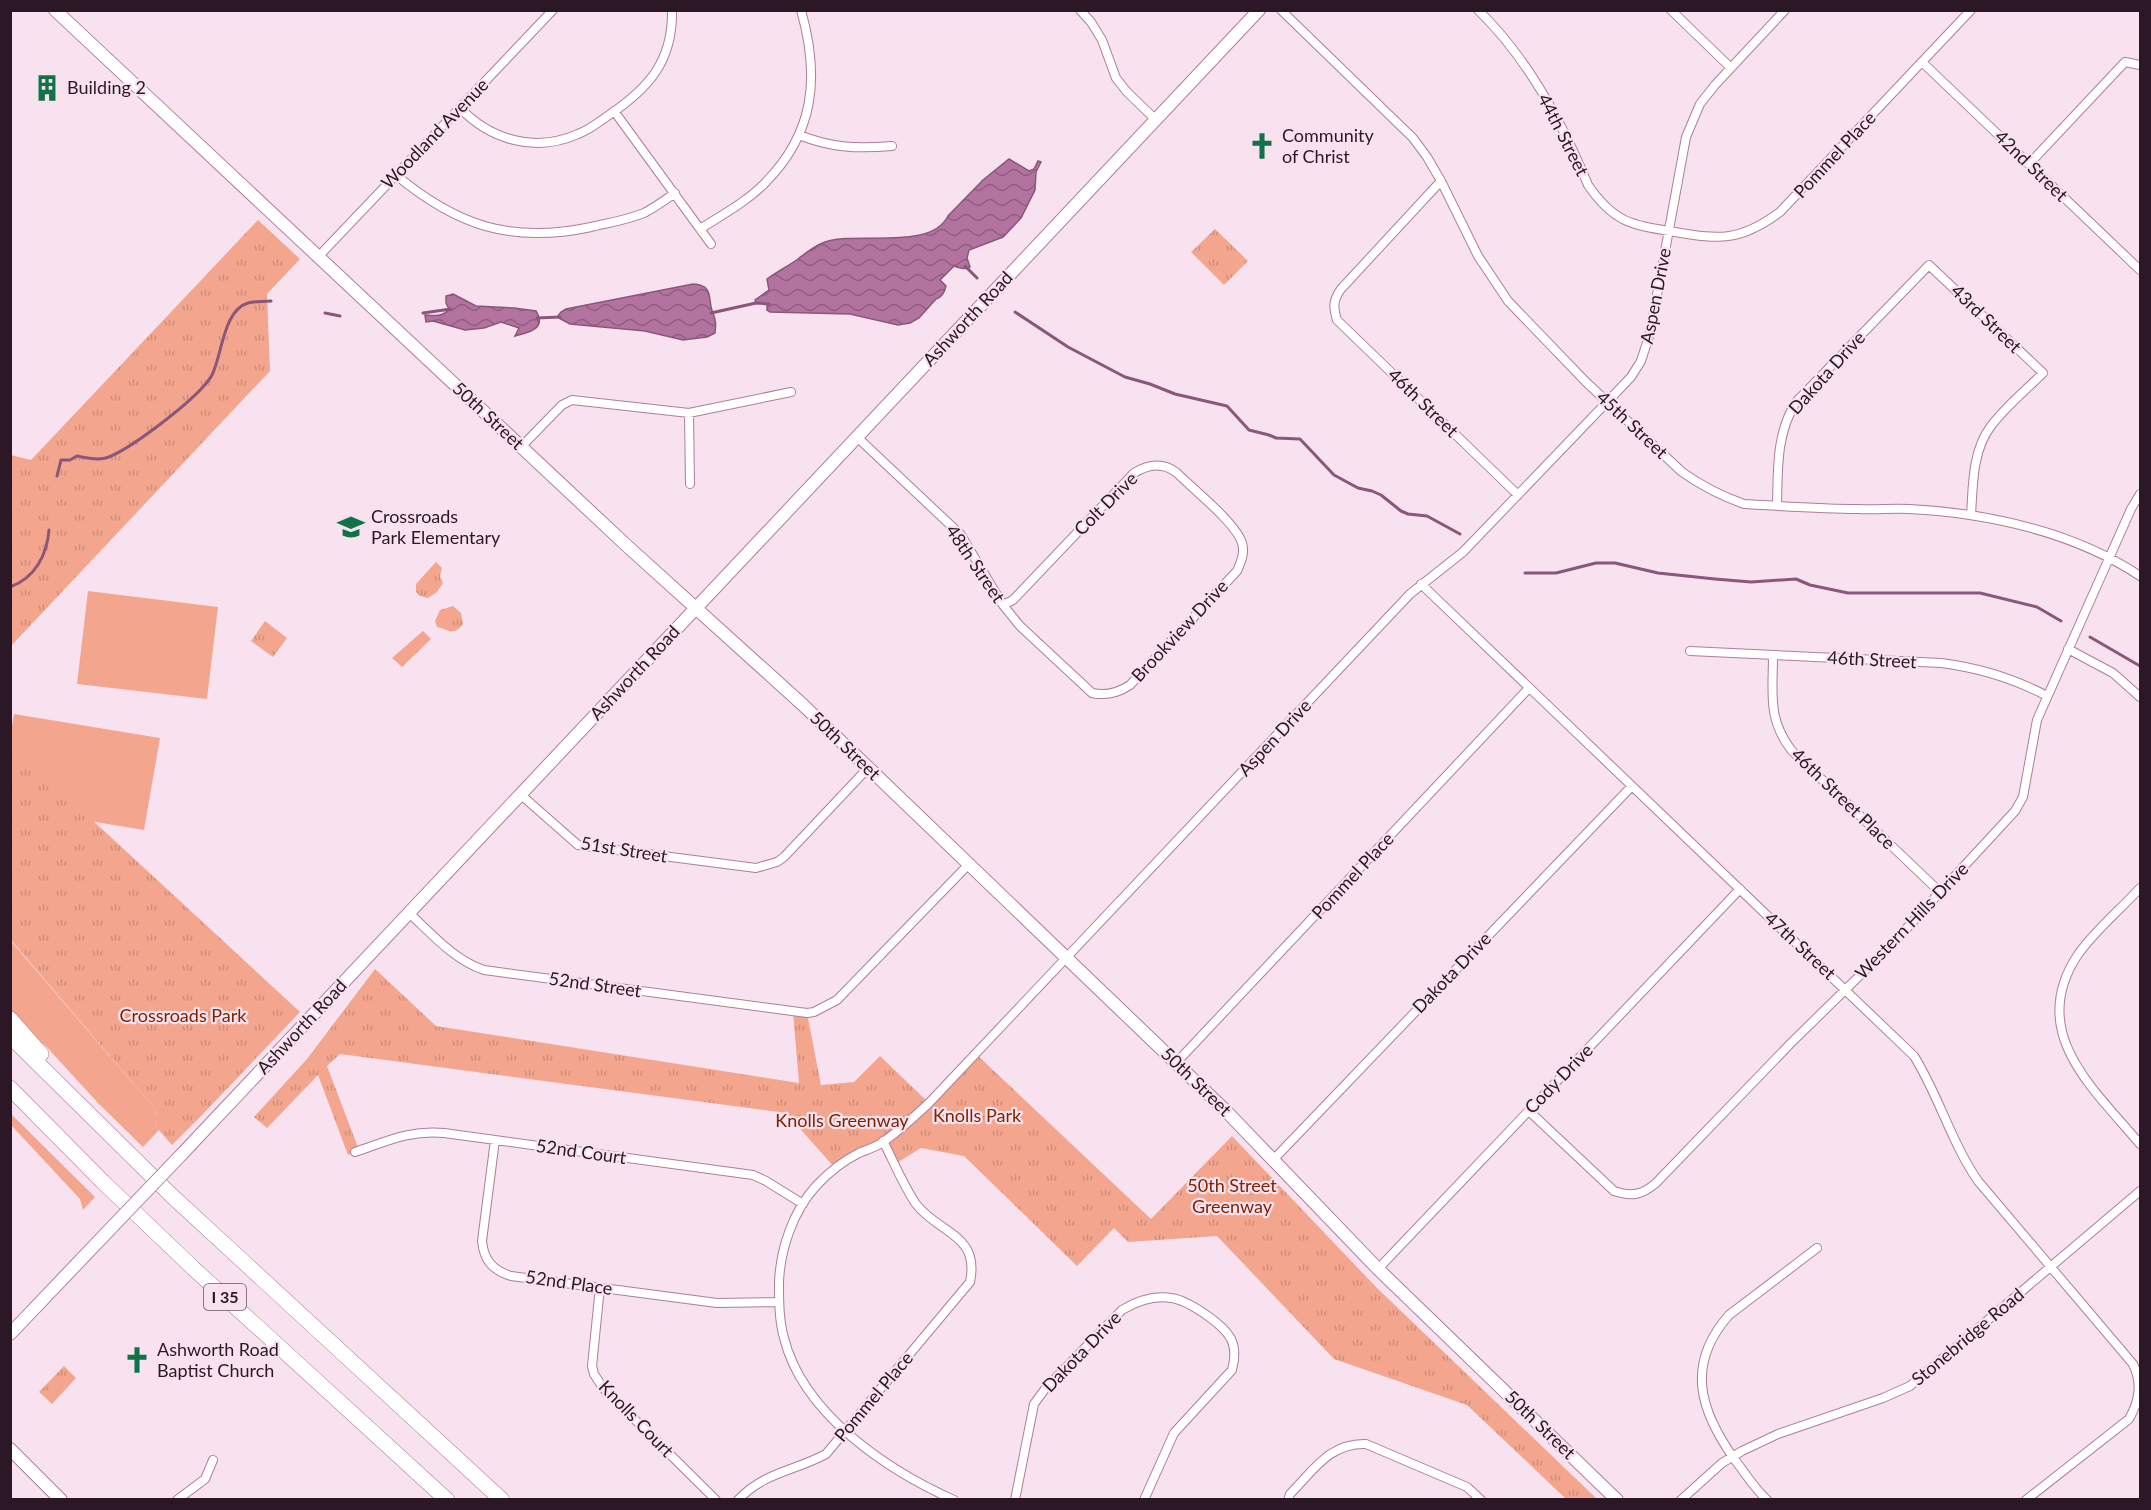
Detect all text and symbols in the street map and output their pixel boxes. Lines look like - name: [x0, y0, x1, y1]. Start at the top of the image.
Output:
- building icon: Building 2: [32, 73, 62, 103]
- street label: Woodland Avenue: [376, 74, 493, 193]
- place label: Building 2: [67, 76, 146, 98]
- street label: 44th Street: [1534, 90, 1594, 180]
- street label: Pommel Place: [1789, 106, 1880, 202]
- place label: Community of Christ: [1282, 124, 1375, 167]
- street label: 42nd Street: [1991, 125, 2073, 206]
- church icon: Community of Christ: [1247, 131, 1277, 161]
- street label: Aspen Drive: [1635, 246, 1675, 346]
- street label: Ashworth Road: [918, 266, 1017, 370]
- street label: 43rd Street: [1947, 279, 2027, 358]
- street label: Dakota Drive: [1783, 326, 1869, 418]
- street label: 46th Street: [1384, 363, 1464, 442]
- street label: 50th Street: [448, 377, 529, 454]
- street label: 45th Street: [1592, 386, 1673, 463]
- street label: Colt Drive: [1069, 467, 1141, 539]
- place label: Crossroads Park Elementary: [371, 505, 501, 548]
- school or university icon: Crossroads Park Elementary: [336, 512, 366, 542]
- street label: 48th Street: [942, 520, 1010, 607]
- street label: Brookview Drive: [1126, 575, 1232, 686]
- street label: Ashworth Road: [585, 620, 684, 724]
- street label: 46th Street: [1827, 646, 1918, 672]
- street label: Aspen Drive: [1233, 694, 1315, 780]
- street label: 50th Street: [806, 706, 886, 785]
- street label: 46th Street Place: [1787, 743, 1900, 853]
- street label: Pommel Place: [1307, 827, 1398, 923]
- street label: 51st Street: [579, 831, 669, 867]
- street label: Western Hills Drive: [1850, 857, 1973, 983]
- street label: 47th Street: [1760, 907, 1841, 984]
- street label: Dakota Drive: [1407, 927, 1495, 1017]
- street label: 52nd Street: [548, 967, 643, 1001]
- street label: Ashworth Road: [252, 974, 351, 1078]
- park label: Crossroads Park: [120, 1004, 247, 1026]
- street label: Cody Drive: [1520, 1039, 1597, 1118]
- street label: 50th Street: [1157, 1042, 1237, 1121]
- park label: Knolls Park: [933, 1104, 1022, 1126]
- park label: Knolls Greenway: [775, 1109, 909, 1131]
- street label: 52nd Court: [535, 1134, 628, 1168]
- park label: 50th Street Greenway: [1187, 1174, 1277, 1217]
- street label: 52nd Place: [524, 1265, 614, 1299]
- street label: Stonebridge Road: [1907, 1283, 2028, 1390]
- road number: I 35: [204, 1284, 246, 1310]
- street label: Dakota Drive: [1037, 1306, 1125, 1396]
- place label: Ashworth Road Baptist Church: [157, 1338, 279, 1381]
- church icon: Ashworth Road Baptist Church: [122, 1345, 152, 1375]
- street label: Pommel Place: [829, 1347, 917, 1446]
- street label: Knolls Court: [595, 1375, 679, 1462]
- street label: 50th Street: [1501, 1385, 1581, 1464]

